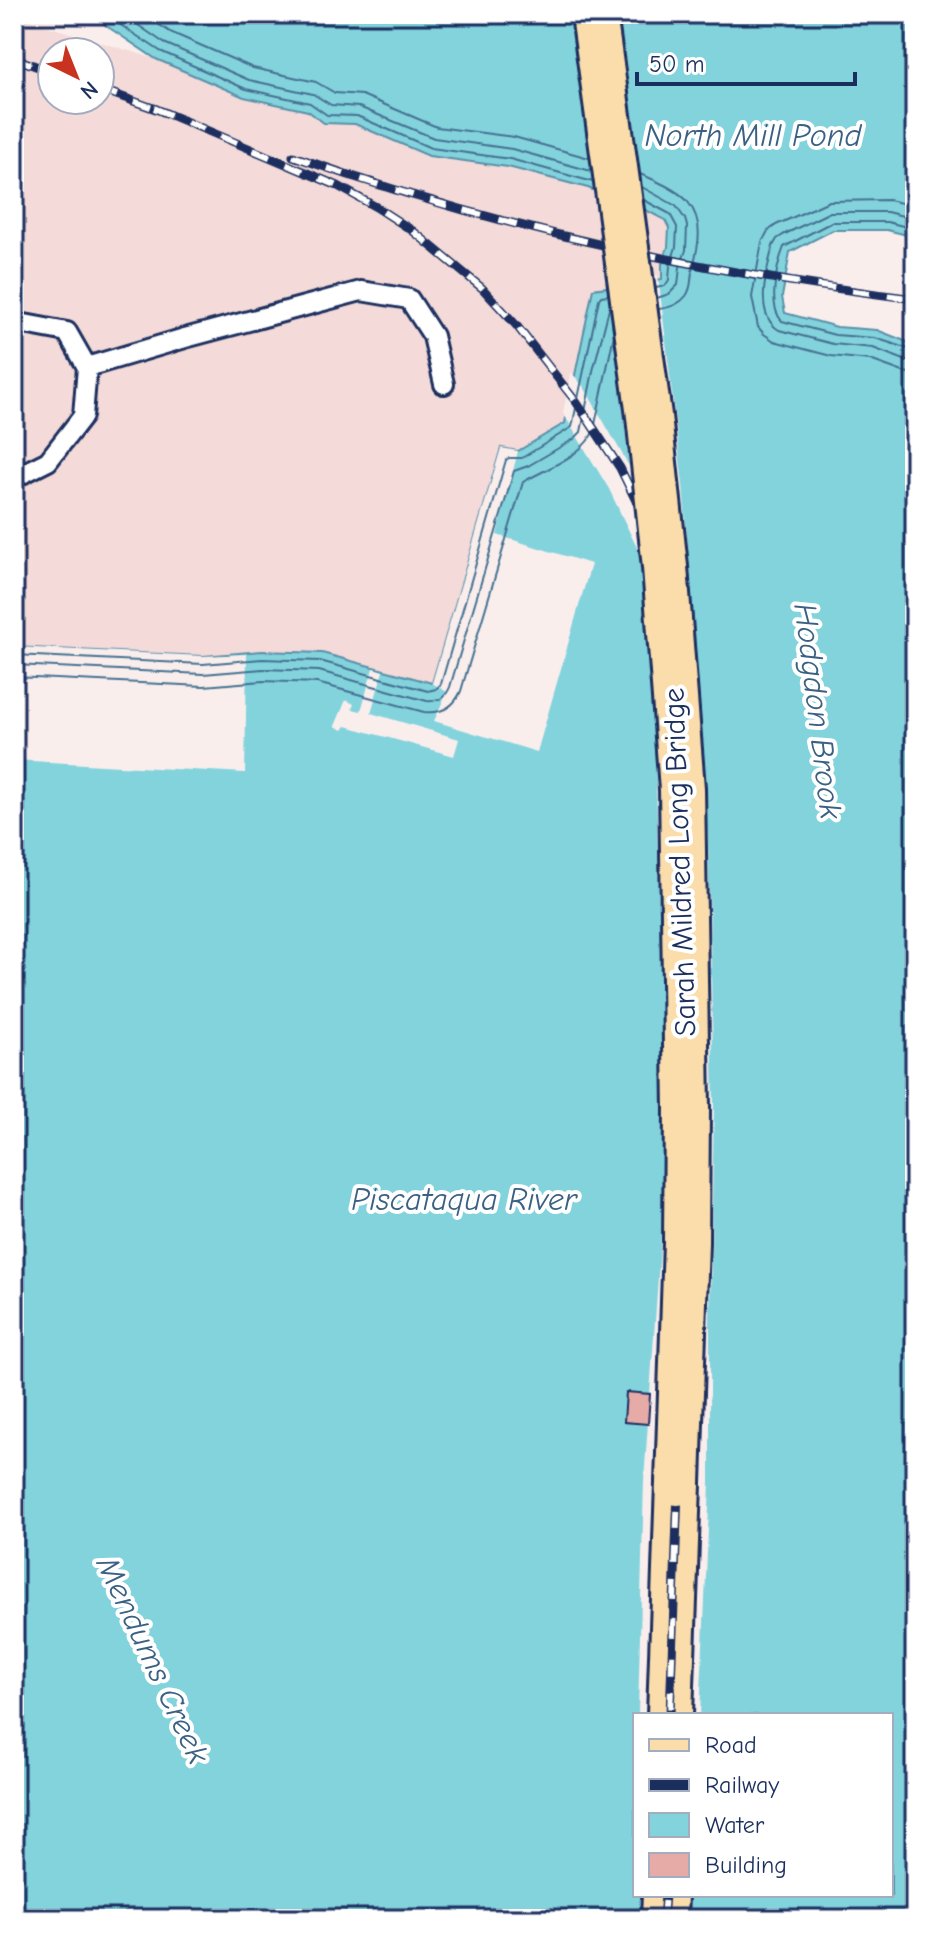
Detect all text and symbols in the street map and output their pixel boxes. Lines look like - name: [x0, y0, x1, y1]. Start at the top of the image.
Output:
- north arrow: [36, 36, 116, 116]
- scale bar: [637, 36, 855, 86]
- text: 50 m: [649, 50, 705, 78]
- text: N: [75, 75, 103, 104]
- water label: North Mill Pond: [644, 117, 863, 154]
- water label: Hodgdon Brook: [786, 601, 850, 821]
- street label: Sarah Mildred Long Bridge: [656, 687, 704, 1037]
- water label: Piscataqua River: [351, 1181, 578, 1218]
- water label: Mendums Creek: [88, 1550, 217, 1770]
- legend: [633, 1713, 893, 1897]
- text: Road: [705, 1731, 757, 1759]
- text: Railway: [705, 1771, 779, 1799]
- text: Water: [705, 1811, 765, 1839]
- text: Building: [705, 1851, 787, 1879]

